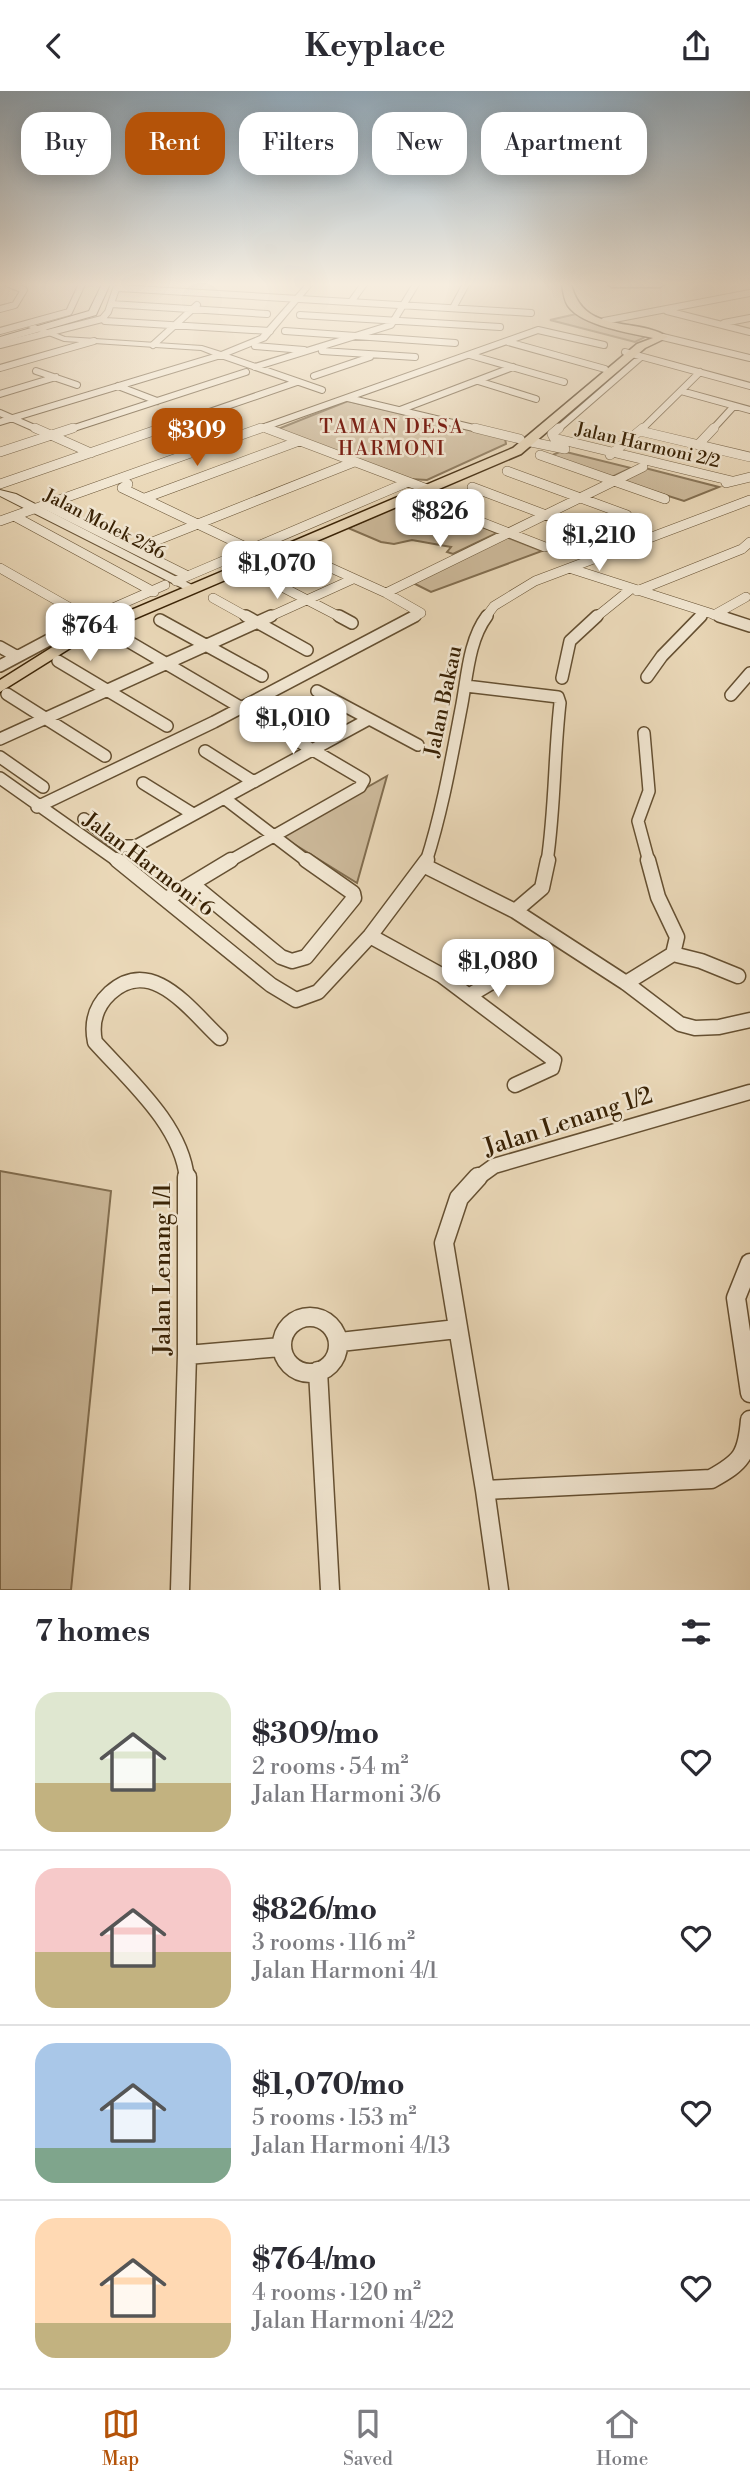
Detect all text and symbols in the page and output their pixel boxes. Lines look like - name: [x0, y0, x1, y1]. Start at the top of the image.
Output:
- text: Keyplace: [305, 26, 445, 66]
- icon: back: [35, 27, 73, 65]
- icon: share: [677, 27, 715, 65]
- chip: Buy: [21, 112, 111, 175]
- chip: Rent: [125, 112, 225, 175]
- chip: Filters: [239, 112, 358, 175]
- chip: New: [372, 112, 467, 175]
- chip: Apartment: [481, 112, 647, 175]
- pin: $309: [156, 409, 238, 468]
- district label: TAMAN DESA HARMONI: [319, 415, 465, 461]
- text: $309: [168, 417, 226, 445]
- street label: Jalan Harmoni 2/2: [572, 417, 722, 473]
- street label: Jalan Molek 2/36: [39, 483, 170, 565]
- pin: $826: [399, 489, 481, 549]
- text: $826: [411, 498, 469, 526]
- pin: $1,210: [542, 513, 656, 573]
- text: $1,210: [562, 522, 636, 550]
- pin: $1,070: [220, 541, 334, 601]
- text: $1,070: [238, 550, 316, 578]
- pin: $764: [49, 603, 131, 663]
- text: $764: [62, 612, 118, 640]
- street label: Jalan Bakau: [419, 643, 468, 760]
- pin: $1,010: [236, 697, 350, 756]
- text: $1,010: [255, 705, 331, 733]
- street label: Jalan Harmoni 6: [77, 807, 219, 923]
- pin: $1,080: [441, 939, 555, 999]
- text: $1,080: [458, 948, 538, 976]
- street label: Jalan Lenang 1/2: [479, 1081, 656, 1164]
- street label: Jalan Lenang 1/1: [148, 1182, 178, 1356]
- text: 7 homes: [35, 1613, 150, 1651]
- icon: filters: [677, 1613, 715, 1651]
- text: $309/mo: [252, 1715, 379, 1753]
- icon: home: [91, 1720, 175, 1804]
- icon: heart: [677, 1743, 715, 1781]
- text: 2 rooms · 54 m²: [252, 1753, 409, 1781]
- text: Jalan Harmoni 3/6: [252, 1781, 441, 1809]
- text: $826/mo: [252, 1891, 377, 1929]
- icon: home: [91, 1896, 175, 1980]
- icon: heart: [677, 1919, 715, 1957]
- text: 3 rooms · 116 m²: [252, 1929, 415, 1957]
- text: Jalan Harmoni 4/1: [252, 1957, 438, 1985]
- text: $1,070/mo: [252, 2066, 405, 2104]
- icon: home: [91, 2071, 175, 2155]
- icon: heart: [677, 2094, 715, 2132]
- text: 5 rooms · 153 m²: [252, 2104, 417, 2132]
- text: Jalan Harmoni 4/13: [252, 2132, 451, 2160]
- text: $764/mo: [252, 2241, 376, 2279]
- icon: home: [91, 2246, 175, 2330]
- icon: heart: [677, 2269, 715, 2307]
- text: 4 rooms · 120 m²: [252, 2279, 421, 2307]
- text: Jalan Harmoni 4/22: [252, 2307, 454, 2335]
- tab: Map: [102, 2405, 140, 2471]
- tab: Saved: [343, 2405, 393, 2471]
- tab: Home: [596, 2405, 648, 2471]

